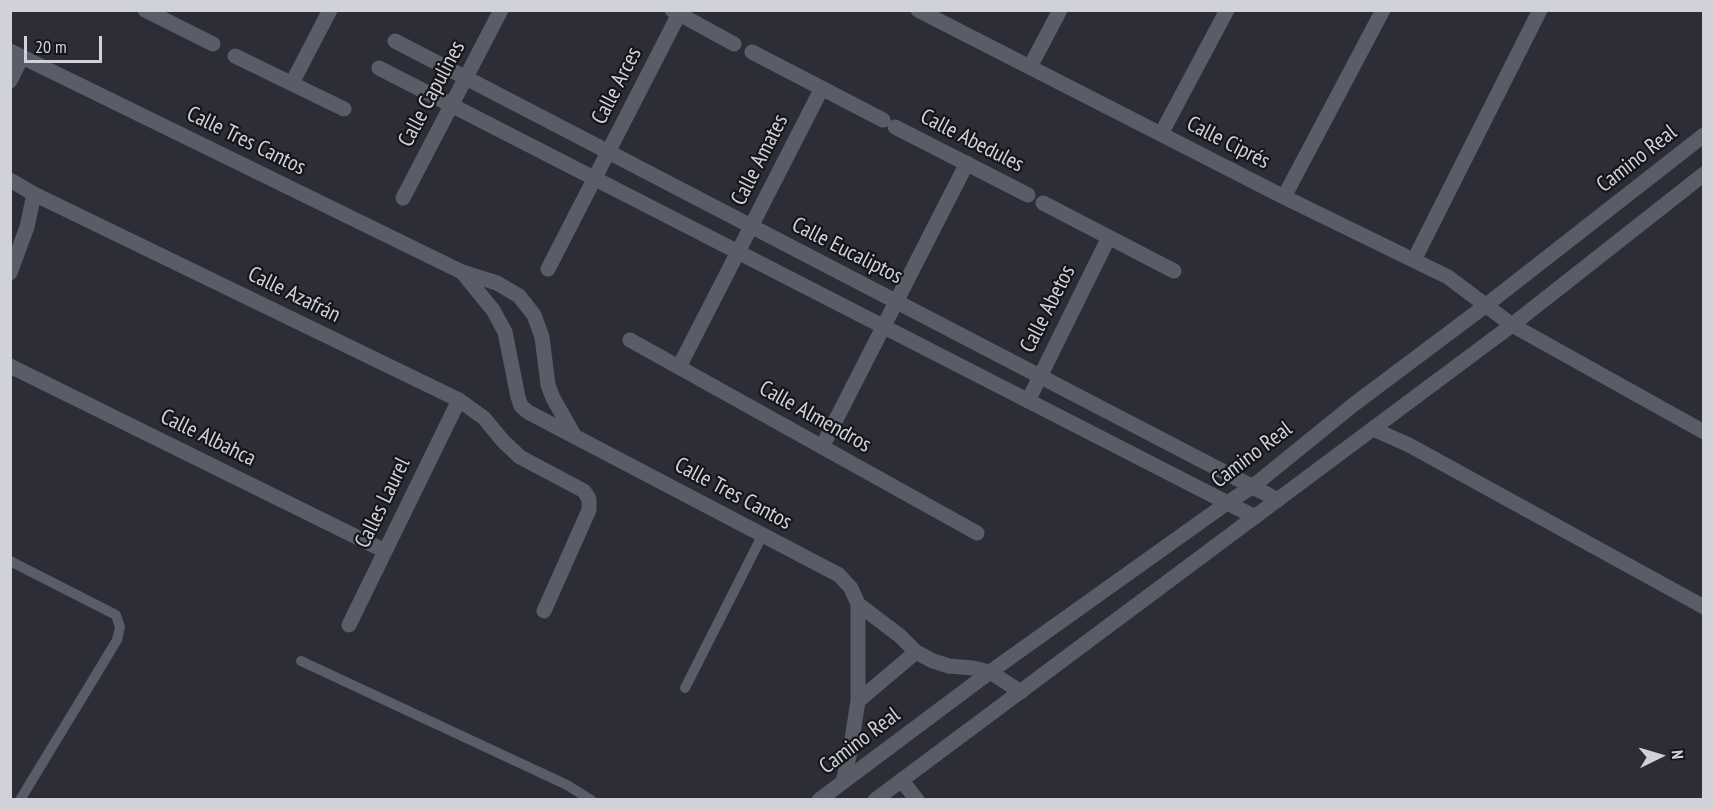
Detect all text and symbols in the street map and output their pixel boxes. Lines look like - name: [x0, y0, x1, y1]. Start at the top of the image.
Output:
- scale bar: [27, 24, 105, 62]
- text: 20 m: [35, 35, 67, 58]
- street label: Calle Capulines: [393, 36, 471, 152]
- street label: Calle Arces: [586, 43, 648, 129]
- street label: Calle Tres Cantos: [182, 101, 310, 181]
- street label: Calle Abedules: [916, 104, 1028, 178]
- street label: Calle Amates: [726, 110, 794, 210]
- street label: Calle Ciprés: [1182, 111, 1274, 175]
- street label: Camino Real: [1592, 120, 1682, 198]
- street label: Calle Eucaliptos: [787, 212, 907, 290]
- street label: Calle Azafrán: [243, 261, 345, 329]
- street label: Calle Abetos: [1015, 261, 1081, 357]
- street label: Calle Almendros: [755, 375, 875, 459]
- street label: Calle Albahca: [156, 404, 260, 472]
- street label: Camino Real: [1206, 416, 1298, 494]
- street label: Calle Tres Cantos: [670, 452, 796, 536]
- street label: Calles Laurel: [350, 453, 416, 553]
- street label: Camino Real: [814, 702, 906, 780]
- north arrow: [1630, 726, 1690, 786]
- text: N: [1668, 749, 1688, 760]

